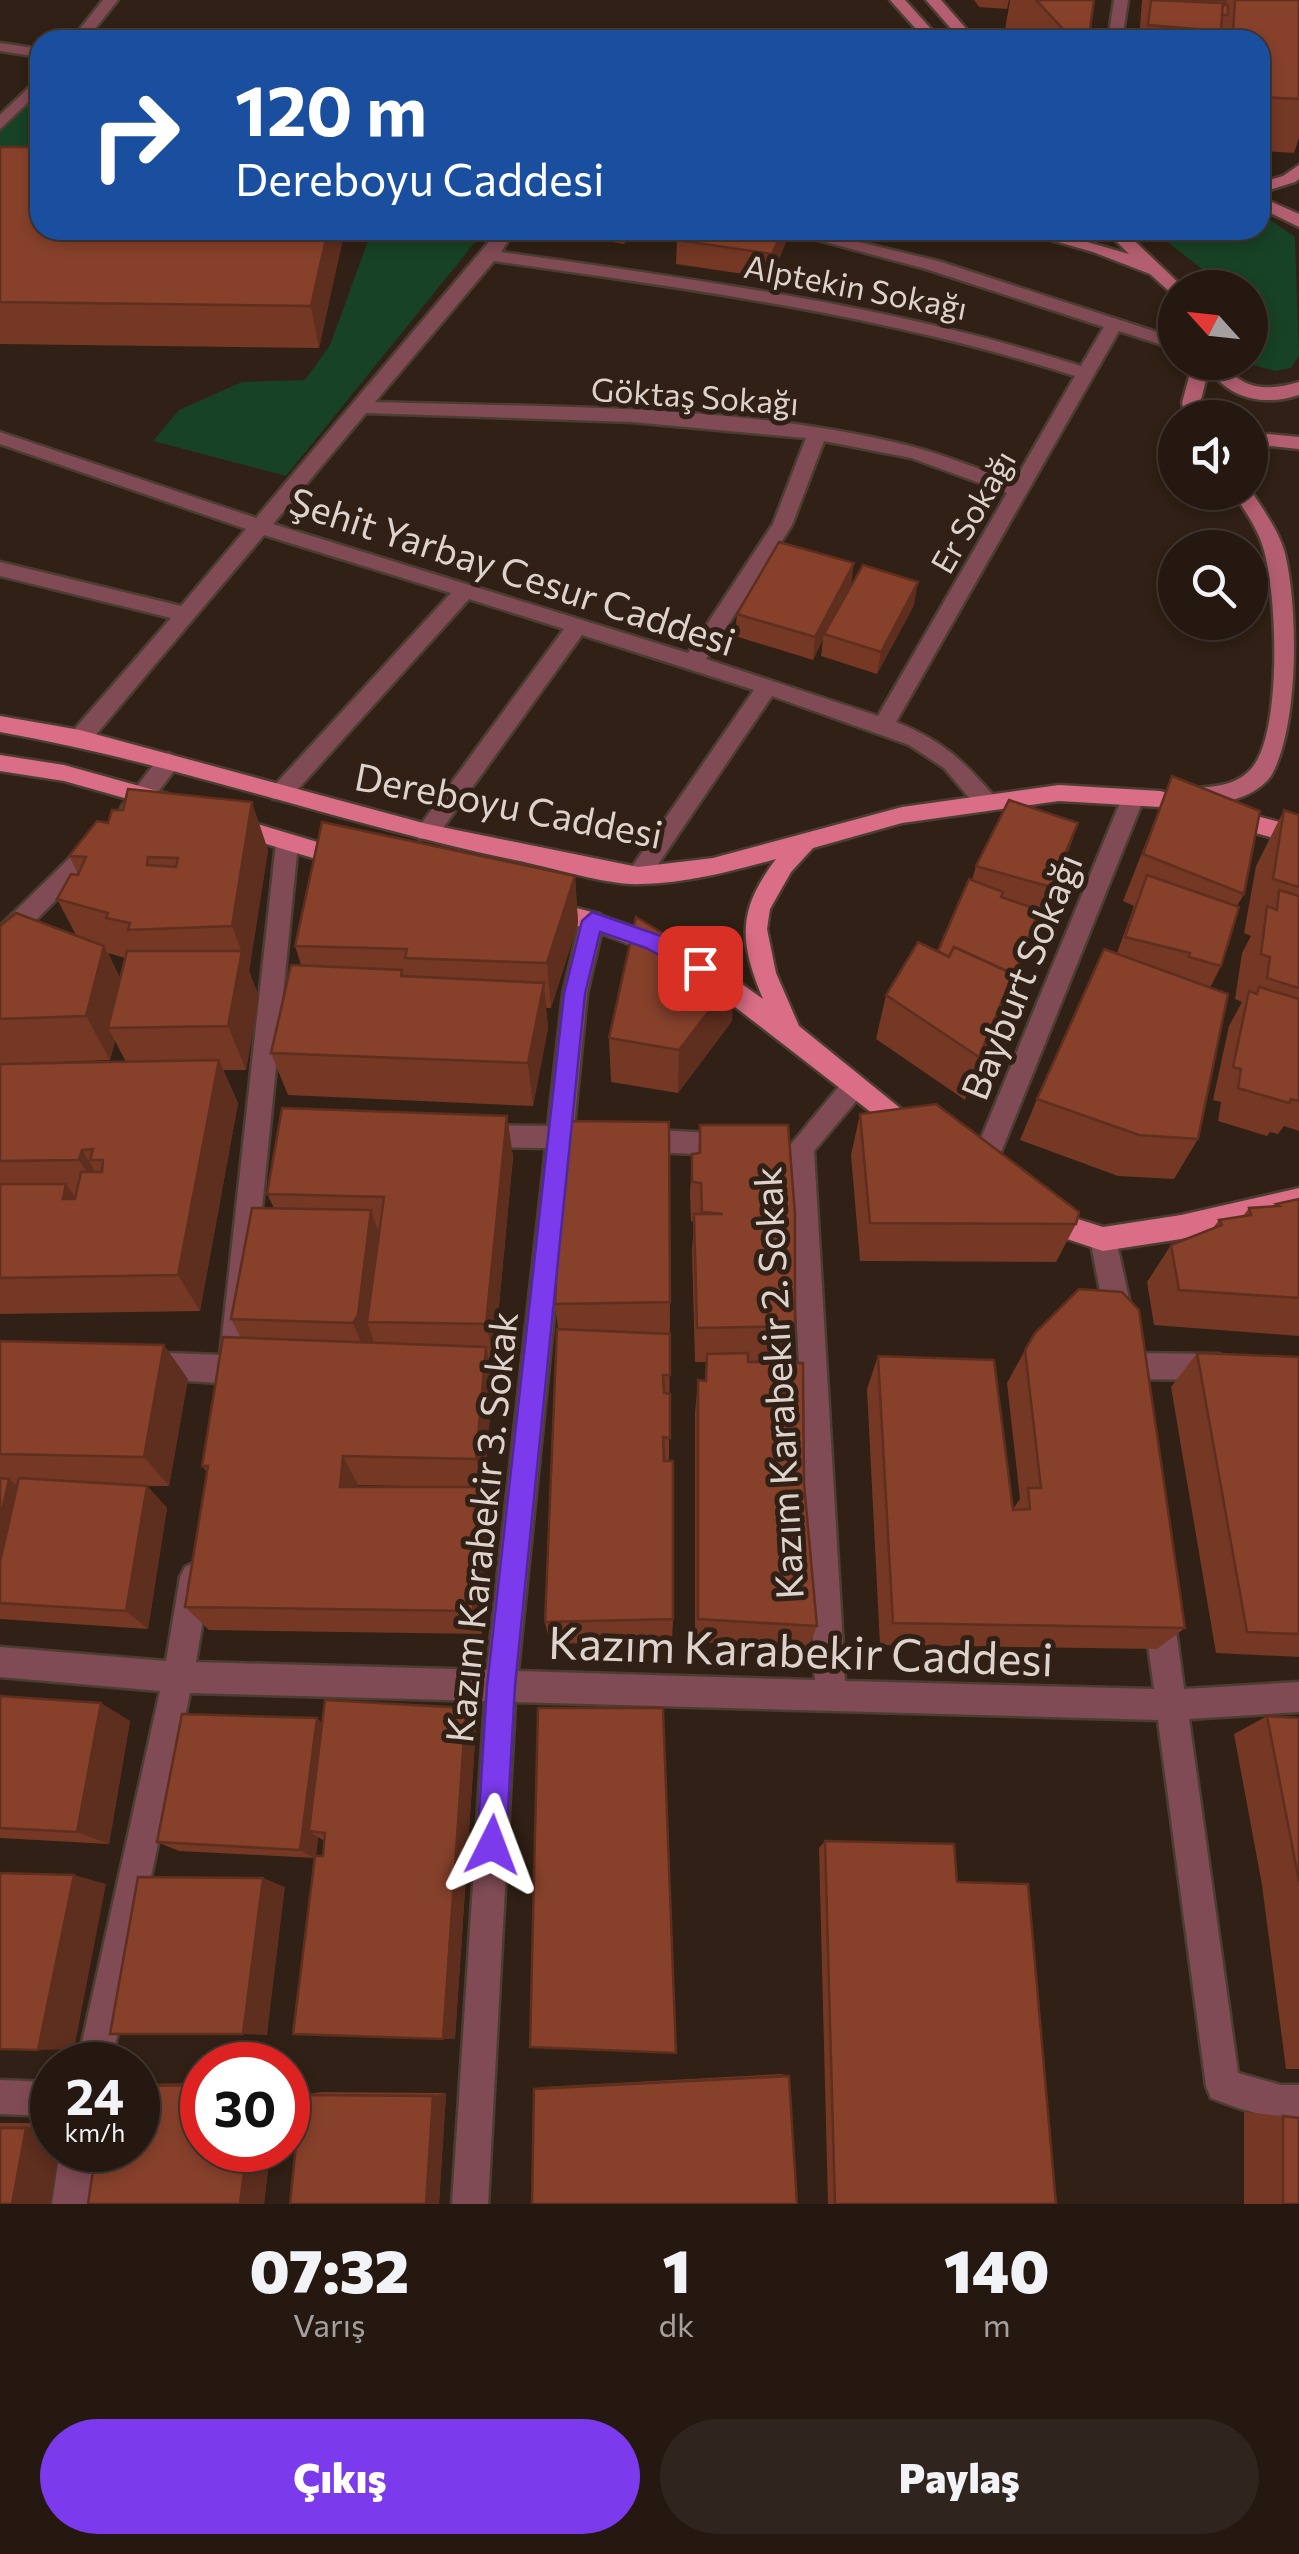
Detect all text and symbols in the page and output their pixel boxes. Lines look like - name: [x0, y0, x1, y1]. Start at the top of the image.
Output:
- text: 120 m: [235, 65, 427, 150]
- icon: right: [70, 70, 200, 200]
- text: Dereboyu Caddesi: [235, 150, 605, 205]
- street label: Alptekin Sokağı: [741, 245, 971, 327]
- north arrow: [1158, 270, 1268, 380]
- map controls: [1158, 270, 1268, 640]
- street label: Göktaş Sokağı: [590, 368, 800, 422]
- button: sound: [1158, 400, 1268, 510]
- street label: Er Sokağı: [921, 442, 1023, 580]
- street label: Şehit Yarbay Cesur Caddesi: [284, 476, 742, 664]
- button: search: [1158, 530, 1268, 640]
- street label: Dereboyu Caddesi: [351, 751, 667, 857]
- street label: Bayburt Sokağı: [949, 846, 1091, 1106]
- pin: [658, 926, 743, 1011]
- icon: arrive: [673, 941, 728, 996]
- street label: Kazım Karabekir 2. Sokak: [742, 1165, 812, 1601]
- street label: Kazım Karabekir 3. Sokak: [434, 1309, 526, 1745]
- street label: Kazım Karabekir Caddesi: [548, 1613, 1054, 1685]
- position arrow: [440, 1793, 544, 1897]
- speed limit sign: 30: [180, 2042, 310, 2172]
- text: 24: [66, 2064, 124, 2125]
- text: km/h: [65, 2117, 125, 2147]
- text: 07:32: [250, 2232, 409, 2305]
- text: 1: [662, 2232, 690, 2305]
- text: 140: [944, 2232, 1049, 2305]
- text: Varış: [293, 2304, 366, 2344]
- text: dk: [659, 2304, 694, 2344]
- text: m: [983, 2304, 1011, 2344]
- button: Çıkış: [40, 2419, 640, 2534]
- button: Paylaş: [660, 2419, 1259, 2534]

